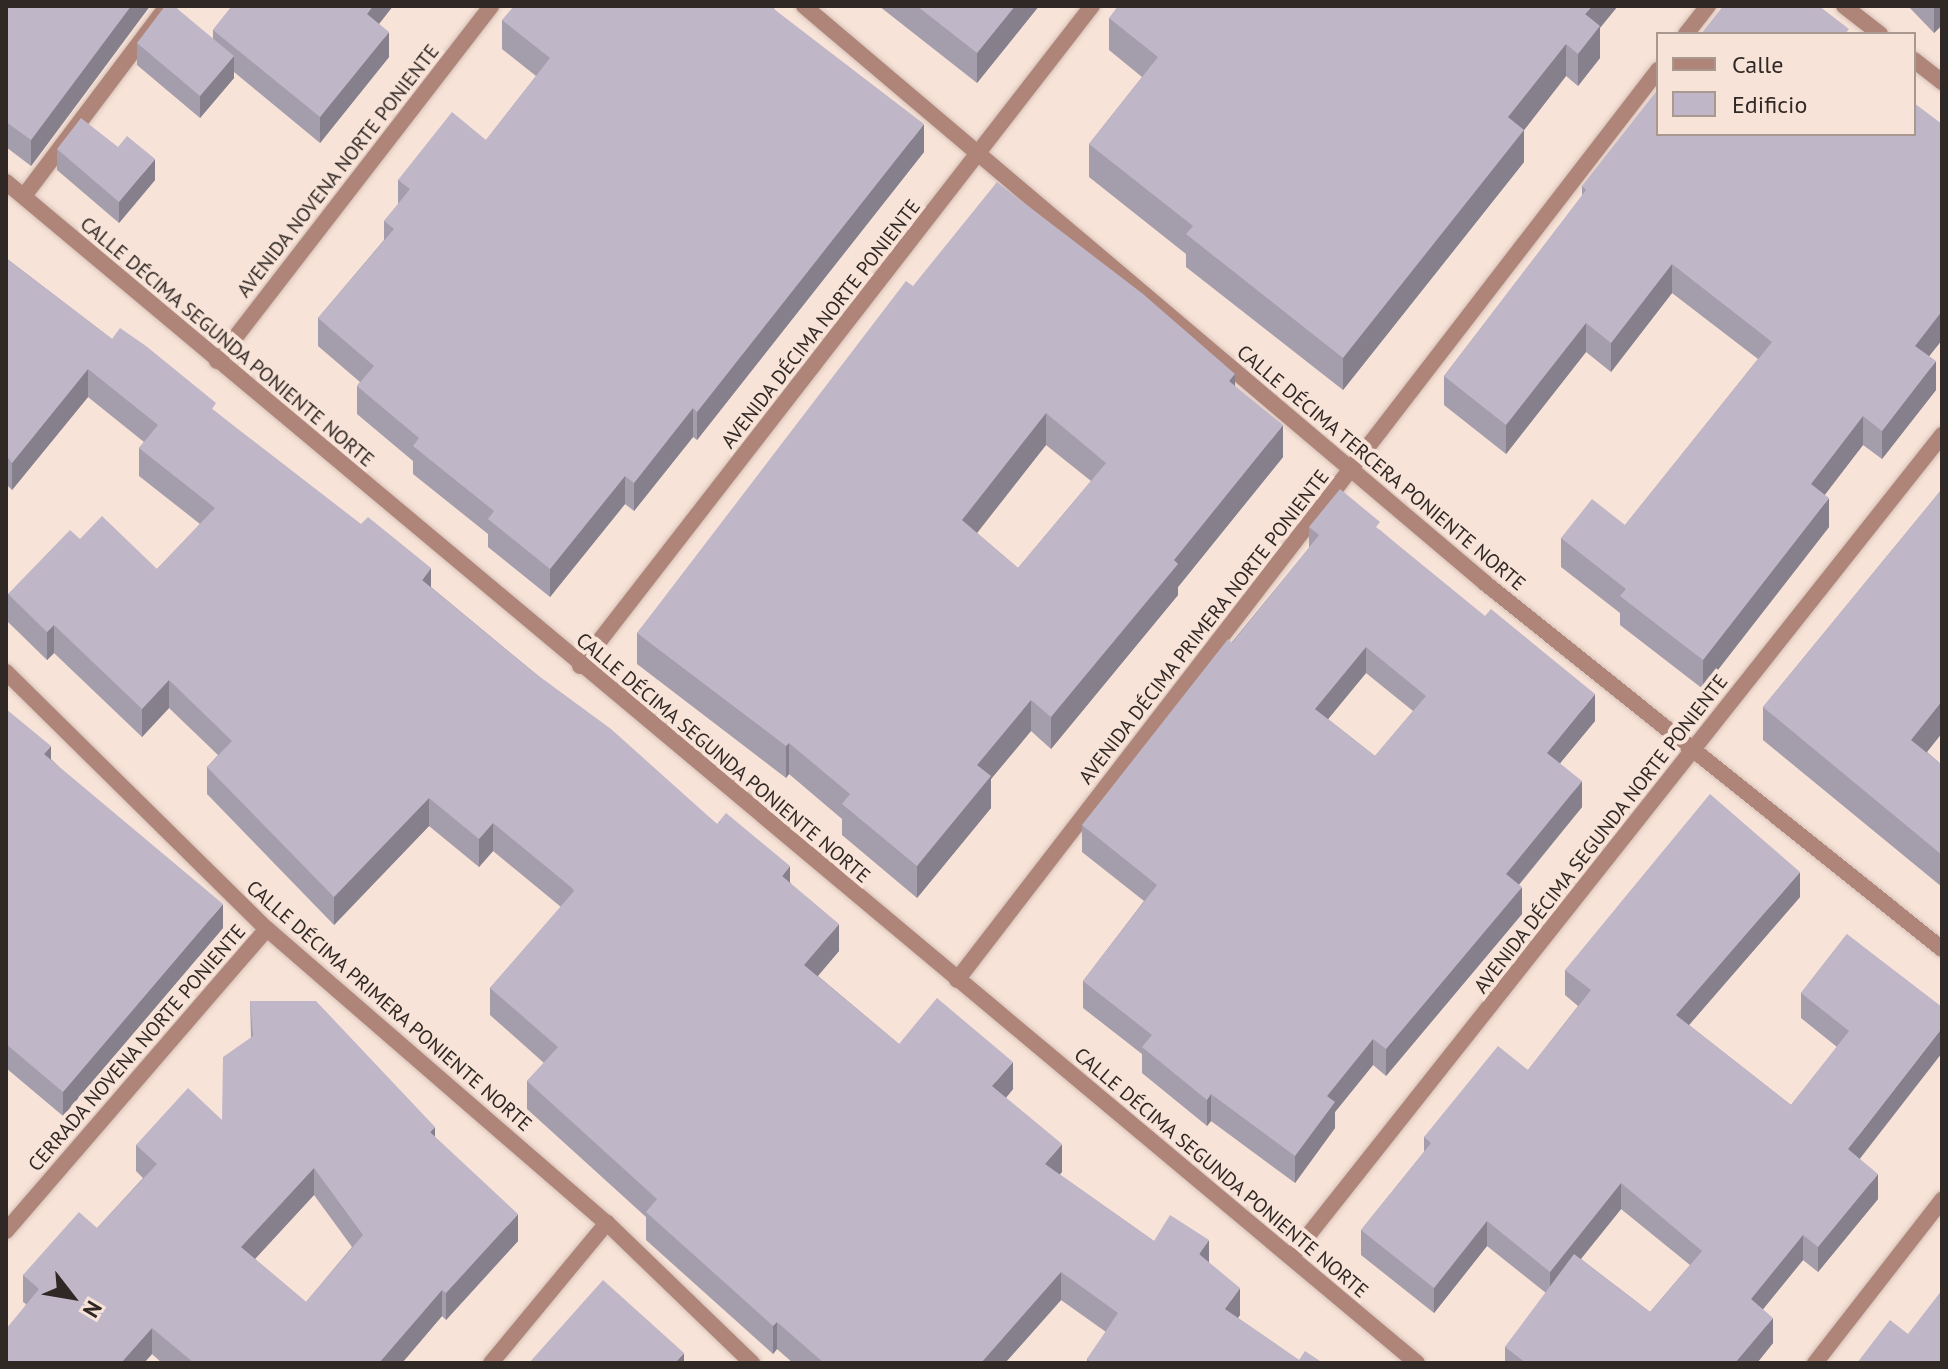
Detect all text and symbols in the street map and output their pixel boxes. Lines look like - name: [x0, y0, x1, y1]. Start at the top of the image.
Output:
- legend: [1656, 32, 1916, 136]
- street label: AVENIDA NOVENA NORTE PONIENTE: [231, 39, 445, 303]
- text: Calle: [1732, 49, 1783, 80]
- text: Edificio: [1732, 89, 1807, 120]
- street label: AVENIDA DÉCIMA NORTE PONIENTE: [716, 194, 926, 454]
- street label: CALLE DÉCIMA SEGUNDA PONIENTE NORTE: [75, 211, 379, 473]
- street label: CALLE DÉCIMA TERCERA PONIENTE NORTE: [1231, 339, 1531, 597]
- street label: AVENIDA DÉCIMA PRIMERA NORTE PONIENTE: [1073, 464, 1335, 790]
- street label: CALLE DÉCIMA SEGUNDA PONIENTE NORTE: [571, 627, 875, 889]
- street label: AVENIDA DÉCIMA SEGUNDA NORTE PONIENTE: [1468, 669, 1734, 999]
- street label: CALLE DÉCIMA PRIMERA PONIENTE NORTE: [241, 875, 537, 1137]
- street label: CERRADA NOVENA NORTE PONIENTE: [23, 919, 251, 1177]
- street label: CALLE DÉCIMA SEGUNDA PONIENTE NORTE: [1069, 1042, 1373, 1304]
- north arrow: [32, 1257, 112, 1337]
- text: N: [77, 1296, 108, 1323]

